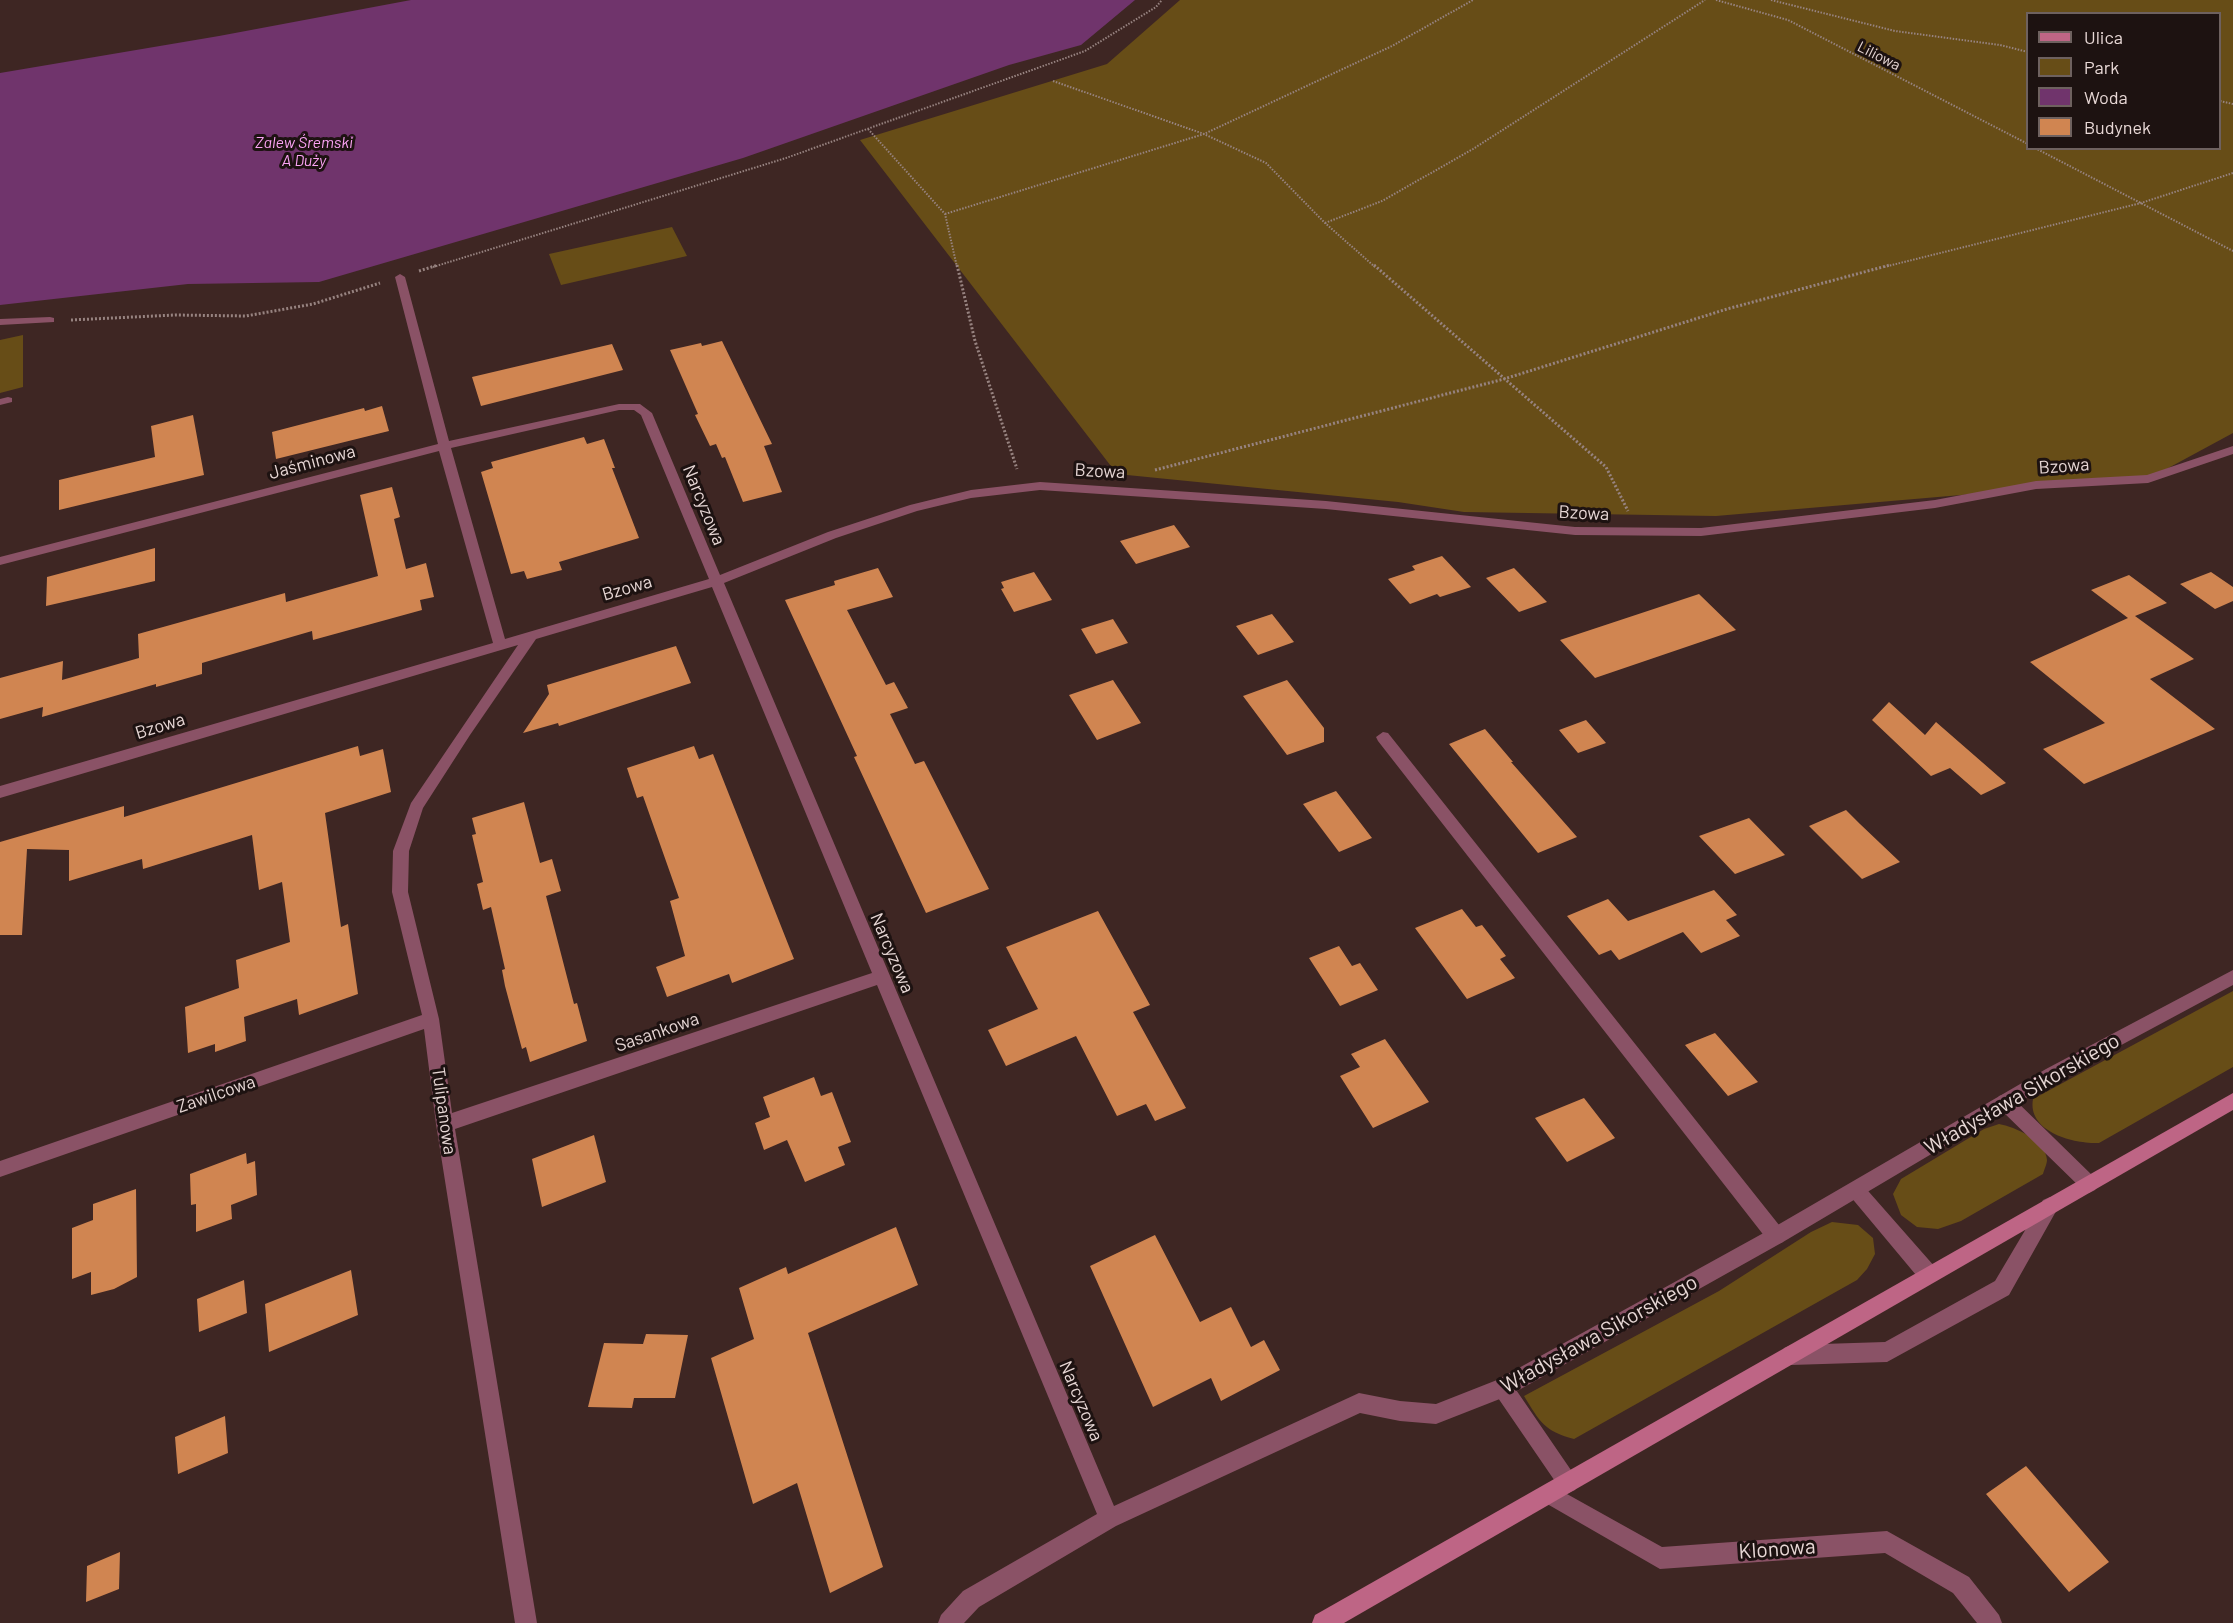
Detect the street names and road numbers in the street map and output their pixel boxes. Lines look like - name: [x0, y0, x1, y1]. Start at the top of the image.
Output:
- street label: Liliowa: [1855, 38, 1903, 74]
- street label: Jaśminowa: [266, 440, 358, 484]
- street label: Bzowa: [2038, 453, 2090, 479]
- street label: Bzowa: [1074, 459, 1126, 483]
- street label: Narcyzowa: [678, 462, 730, 548]
- street label: Bzowa: [1558, 501, 1610, 525]
- street label: Bzowa: [600, 571, 654, 605]
- street label: Bzowa: [133, 708, 187, 744]
- street label: Narcyzowa: [865, 910, 919, 996]
- street label: Sasankowa: [612, 1008, 702, 1056]
- street label: Władysława Sikorskiego: [1920, 1028, 2124, 1160]
- street label: Tulipanowa: [427, 1066, 461, 1156]
- street label: Zawilcowa: [174, 1071, 258, 1117]
- street label: Władysława Sikorskiego: [1496, 1269, 1702, 1399]
- street label: Narcyzowa: [1054, 1358, 1108, 1444]
- street label: Klonowa: [1738, 1534, 1816, 1564]

